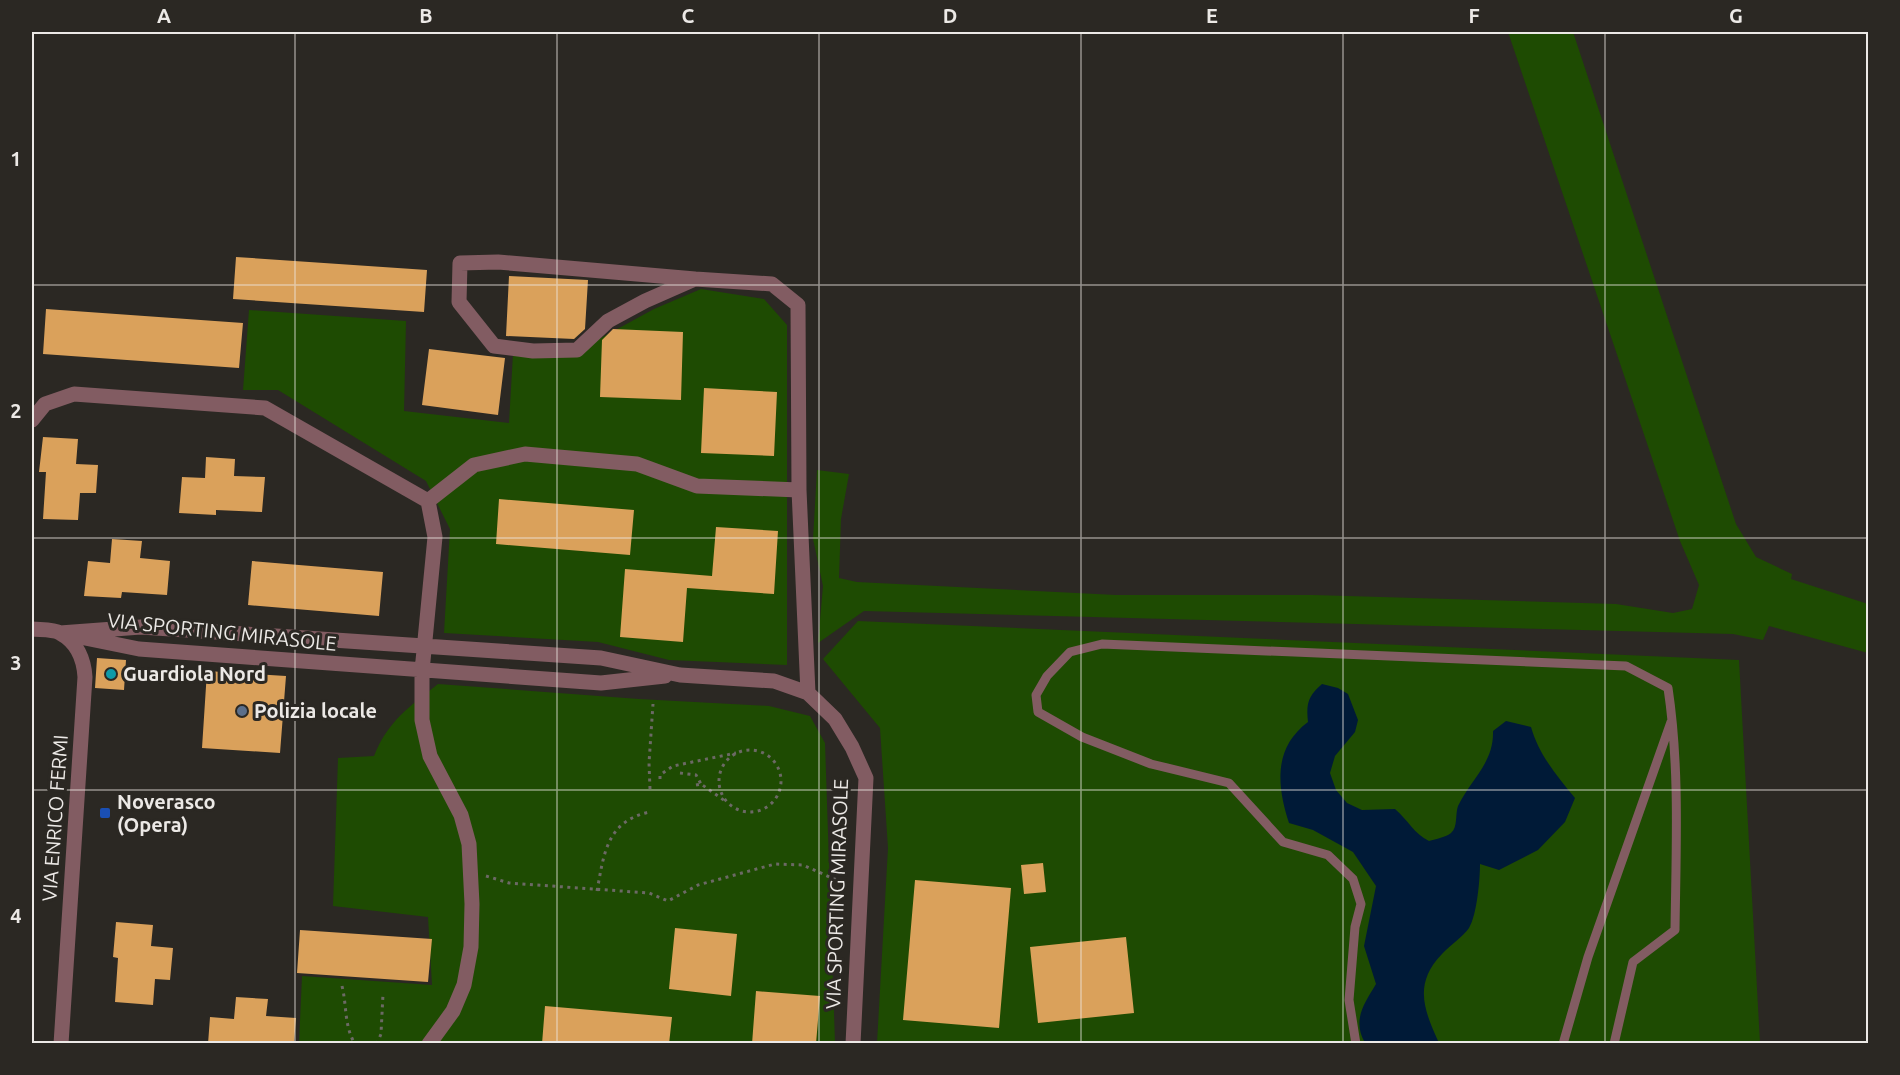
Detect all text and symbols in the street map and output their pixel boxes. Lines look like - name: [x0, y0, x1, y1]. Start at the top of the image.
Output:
- text: A: [157, 4, 171, 27]
- text: B: [419, 4, 433, 27]
- text: C: [682, 4, 695, 27]
- text: D: [943, 4, 957, 27]
- text: E: [1206, 4, 1218, 27]
- text: F: [1468, 4, 1480, 27]
- text: G: [1729, 4, 1743, 27]
- text: 1: [10, 147, 22, 170]
- text: 2: [10, 399, 22, 422]
- street label: VIA SPORTING MIRASOLE: [106, 608, 338, 655]
- text: 3: [10, 651, 22, 674]
- place label: Guardiola Nord: [123, 662, 266, 685]
- marker: Guardiola Nord: [104, 667, 118, 681]
- place label: Polizia locale: [254, 699, 377, 722]
- marker: Polizia locale: [235, 704, 249, 718]
- street label: VIA ENRICO FERMI: [37, 734, 72, 902]
- street label: VIA SPORTING MIRASOLE: [821, 778, 852, 1010]
- place label: Noverasco (Opera): [117, 790, 216, 836]
- marker: Noverasco (Opera): [98, 806, 112, 820]
- text: 4: [10, 904, 22, 927]

